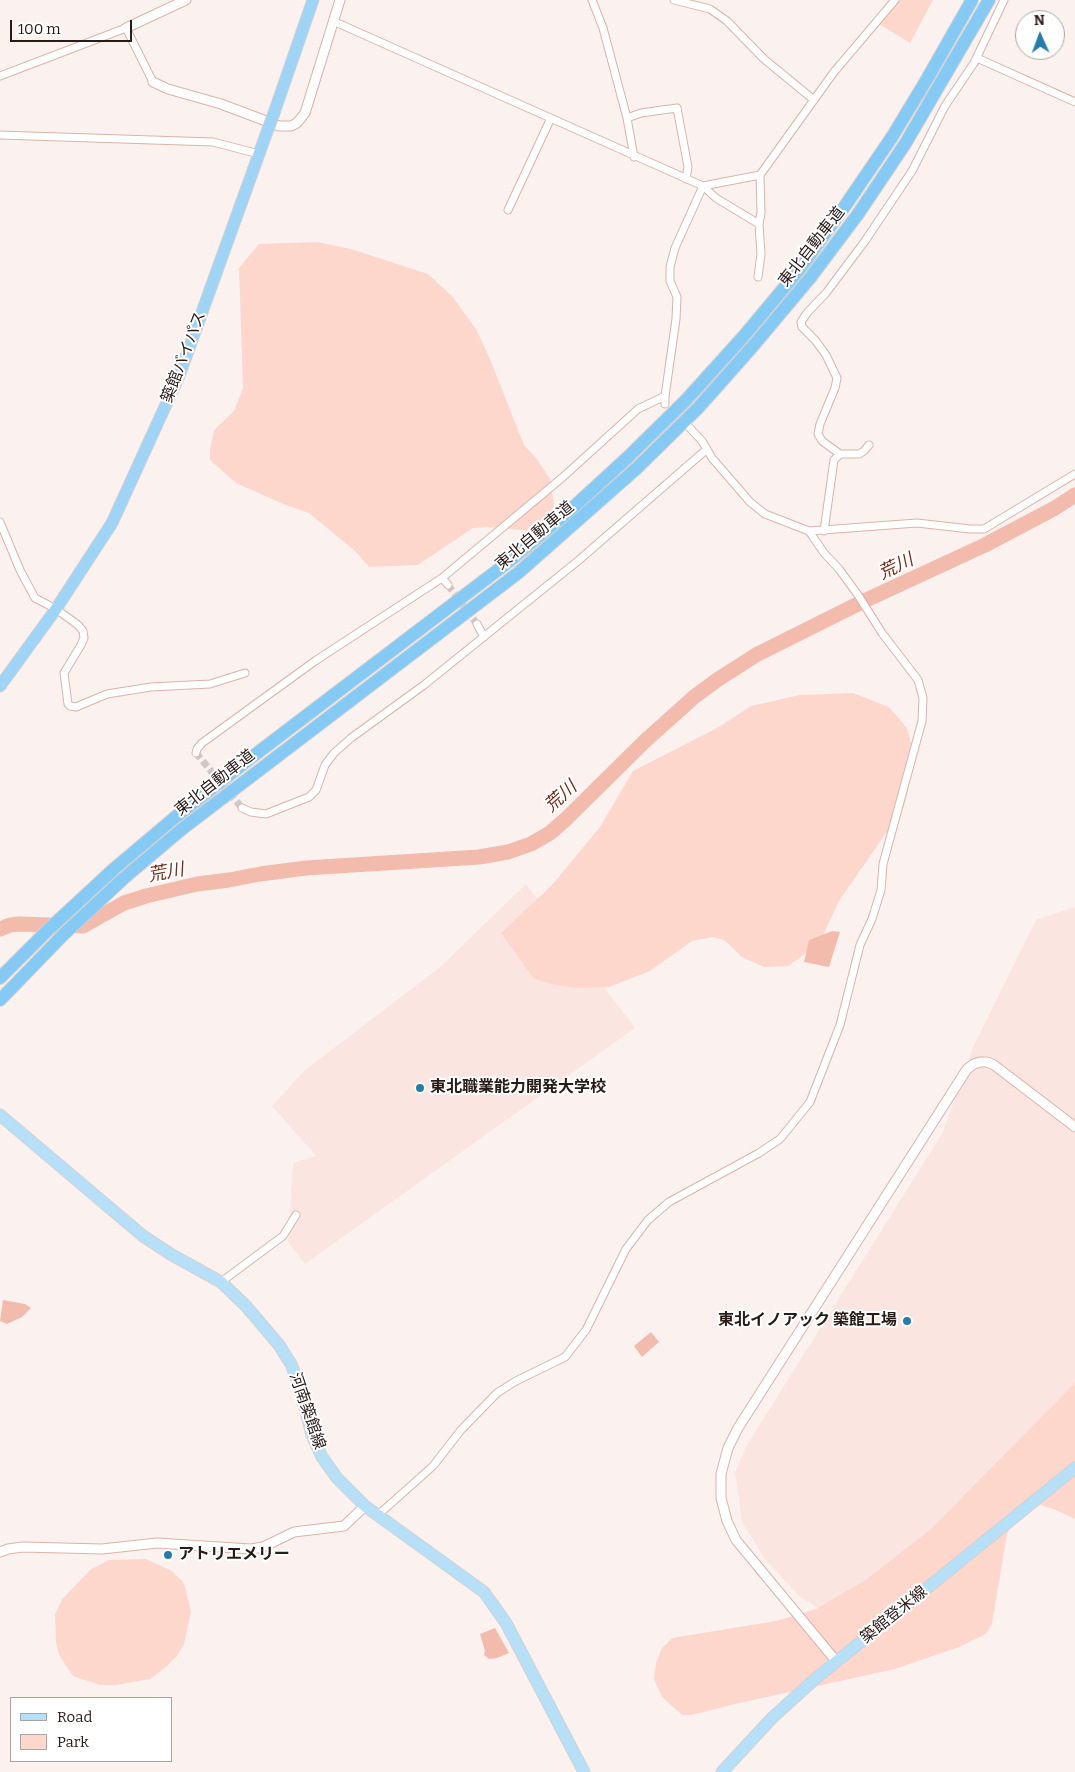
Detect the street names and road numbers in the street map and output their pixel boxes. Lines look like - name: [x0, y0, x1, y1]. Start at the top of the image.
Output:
- street label: 東北自動車道: [775, 203, 849, 291]
- street label: 築館バイパス: [158, 309, 210, 405]
- street label: 東北自動車道: [492, 498, 578, 574]
- street label: 東北自動車道: [171, 746, 259, 820]
- street label: 河南築館線: [285, 1370, 329, 1452]
- street label: 築館登米線: [857, 1582, 931, 1648]

